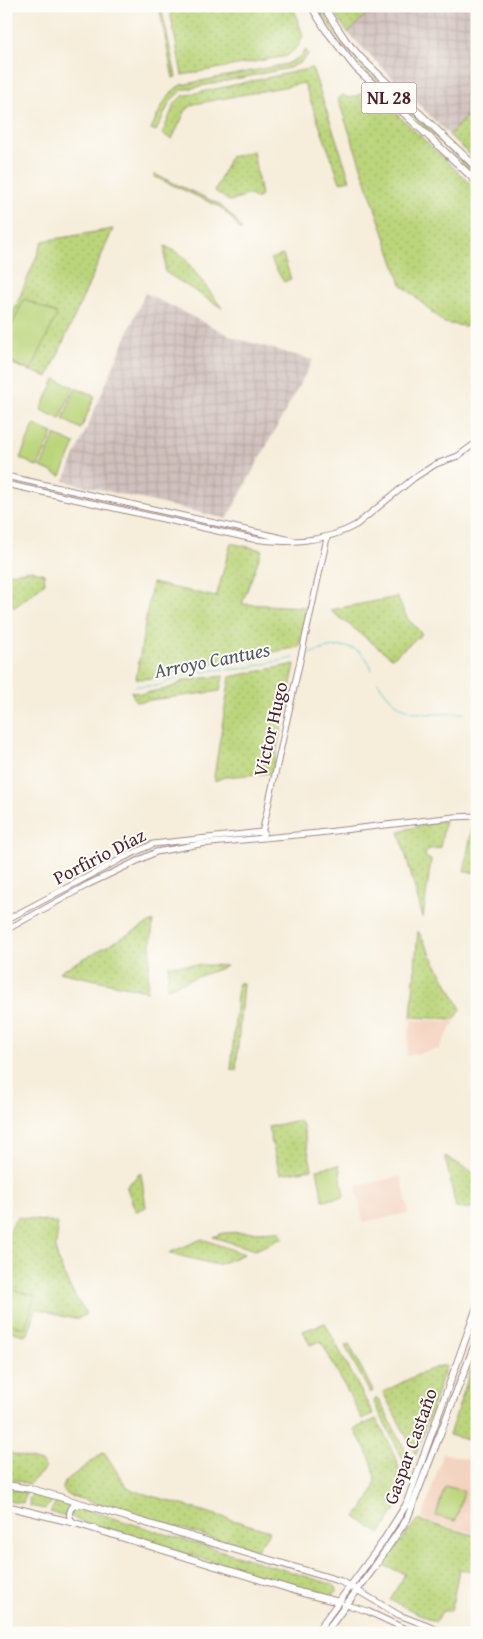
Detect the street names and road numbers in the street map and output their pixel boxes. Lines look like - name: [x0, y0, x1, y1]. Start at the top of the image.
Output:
- road number: NL 28: [362, 82, 416, 114]
- street label: Victor Hugo: [245, 679, 295, 779]
- street label: Porfirio Díaz: [48, 821, 150, 891]
- street label: Gaspar Castaño: [376, 1384, 444, 1508]

